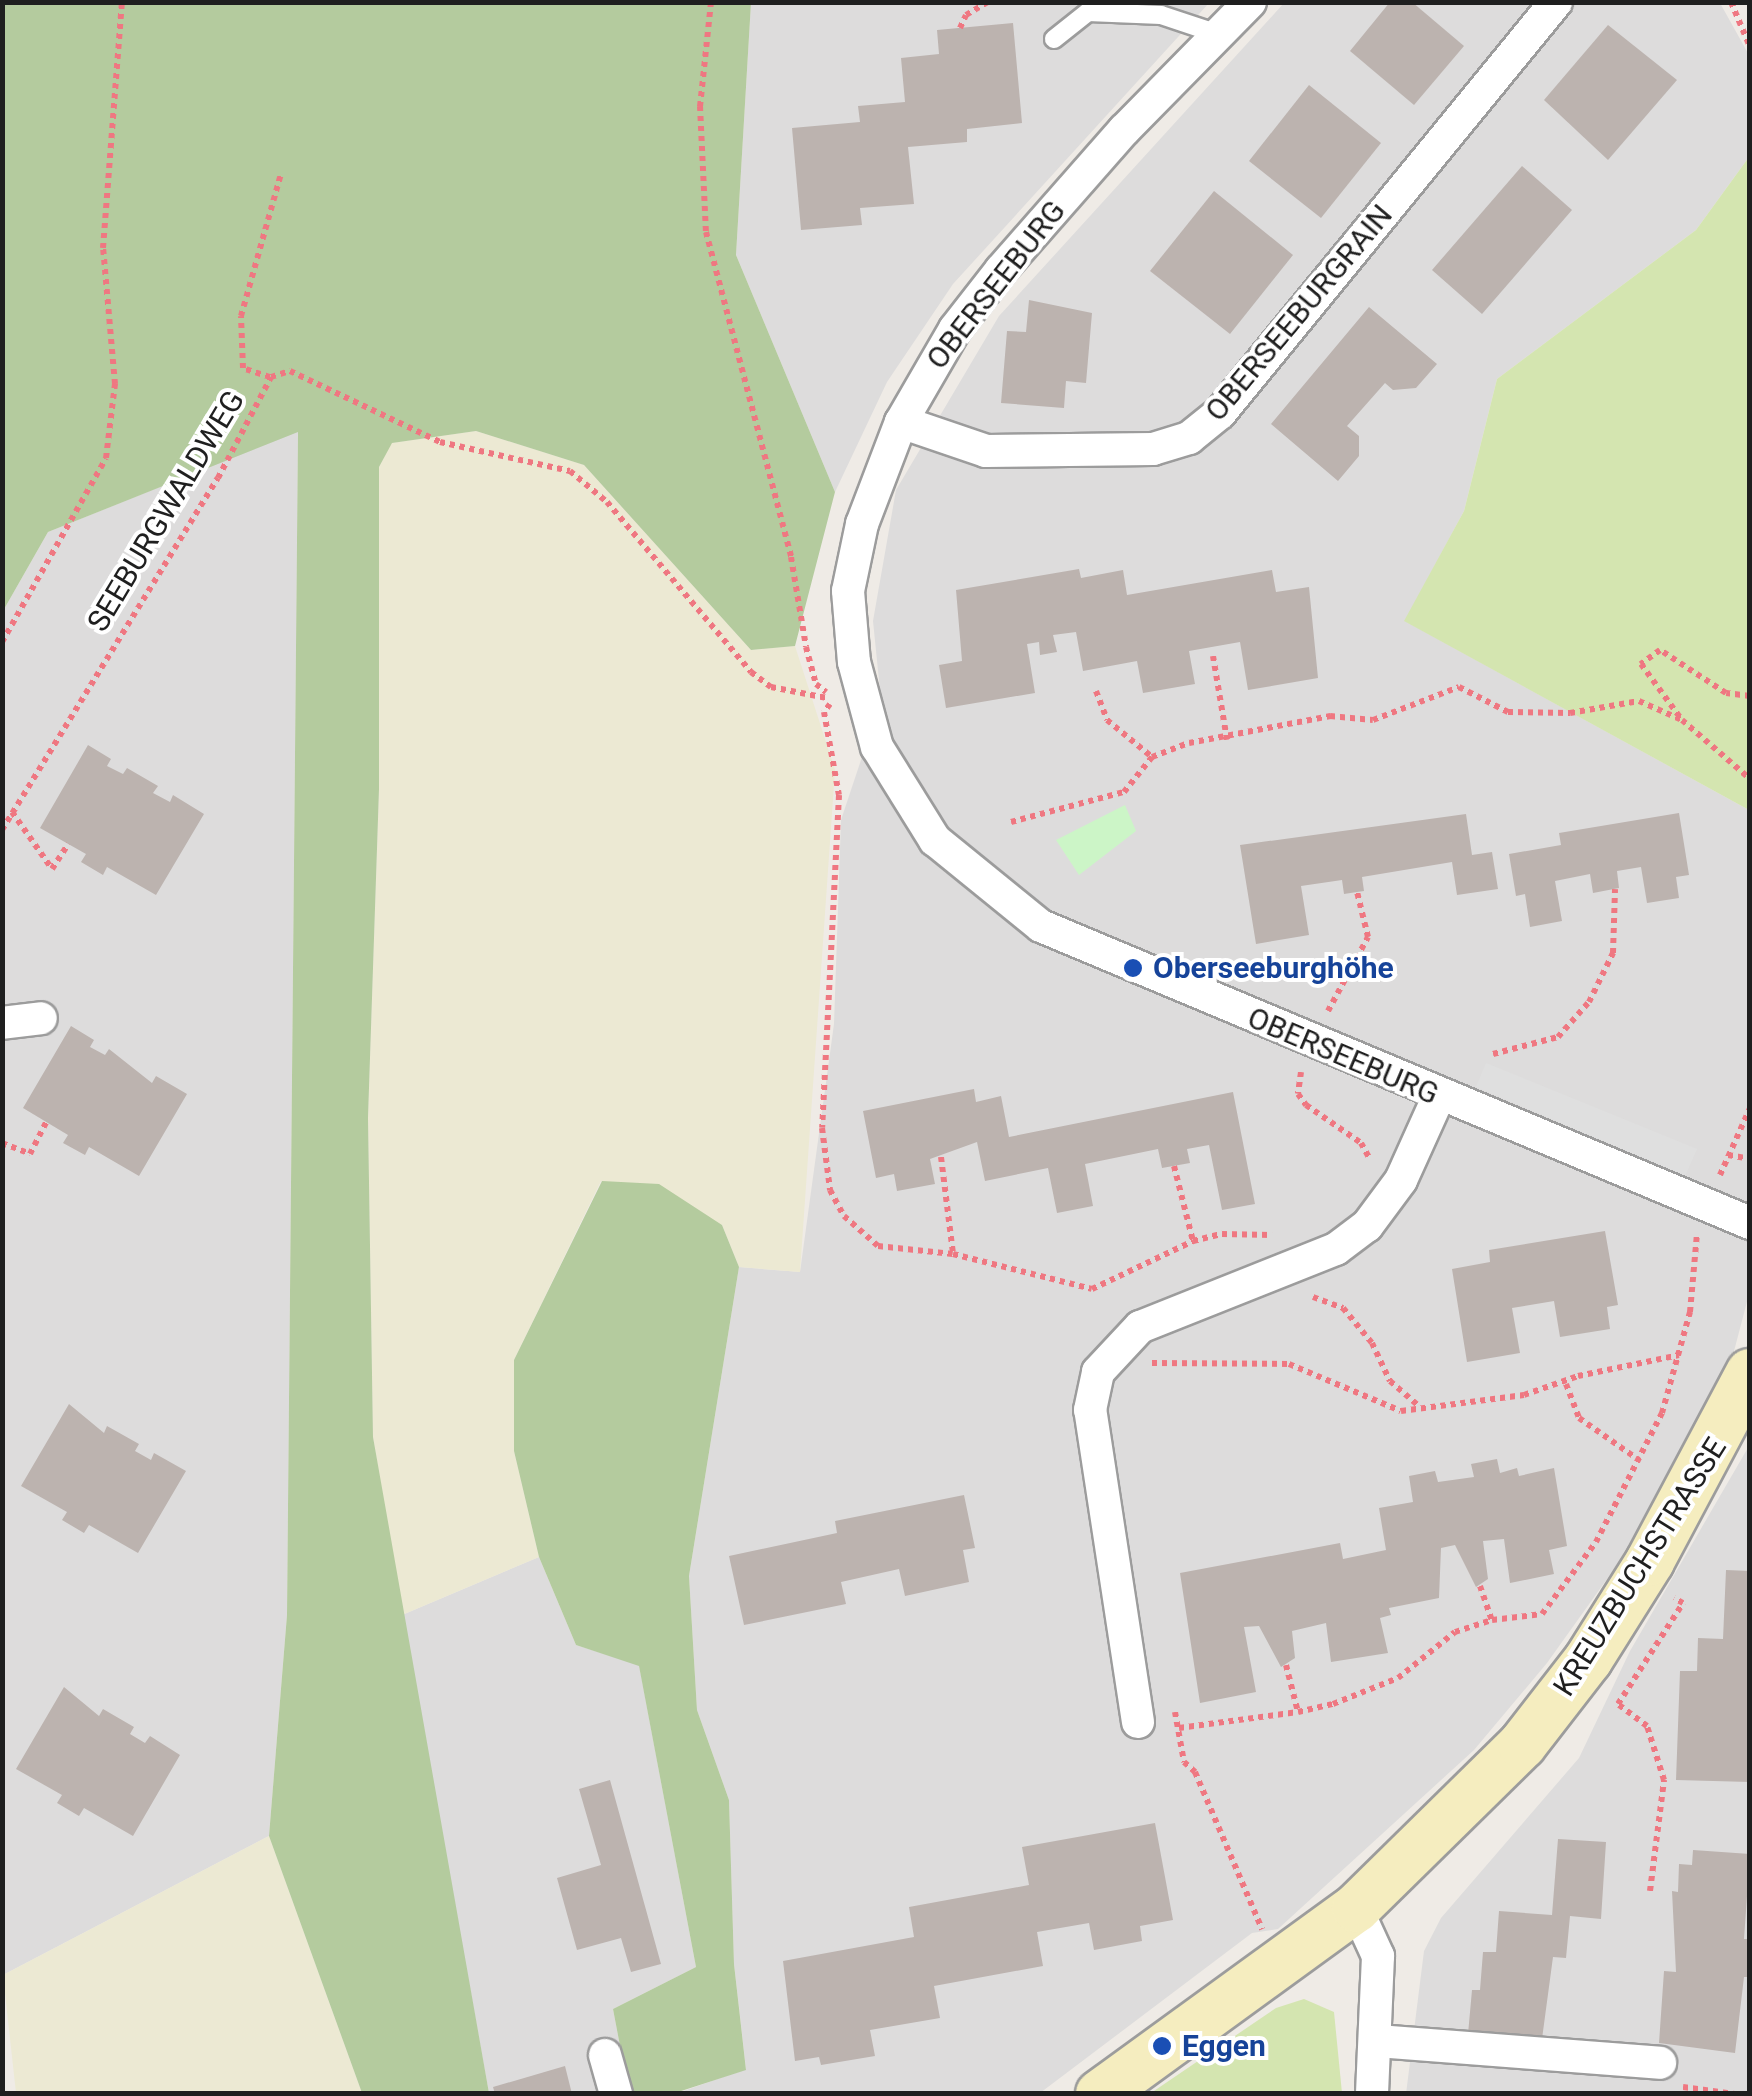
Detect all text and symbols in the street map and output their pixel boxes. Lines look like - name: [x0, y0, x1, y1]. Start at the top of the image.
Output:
- street label: OBERSEEBURG: [919, 194, 1073, 376]
- street label: OBERSEEBURGRAIN: [1198, 197, 1400, 429]
- street label: SEEBURGWALDWEG: [80, 384, 252, 638]
- place label: Oberseeburghöhe: [1153, 950, 1394, 986]
- marker: Oberseeburghöhe: [1122, 957, 1144, 979]
- street label: OBERSEEBURG: [1242, 1000, 1444, 1112]
- street label: KREUZBUCHSTRASSE: [1546, 1431, 1734, 1703]
- place label: Eggen: [1182, 2028, 1266, 2064]
- marker: Eggen: [1151, 2035, 1173, 2057]

